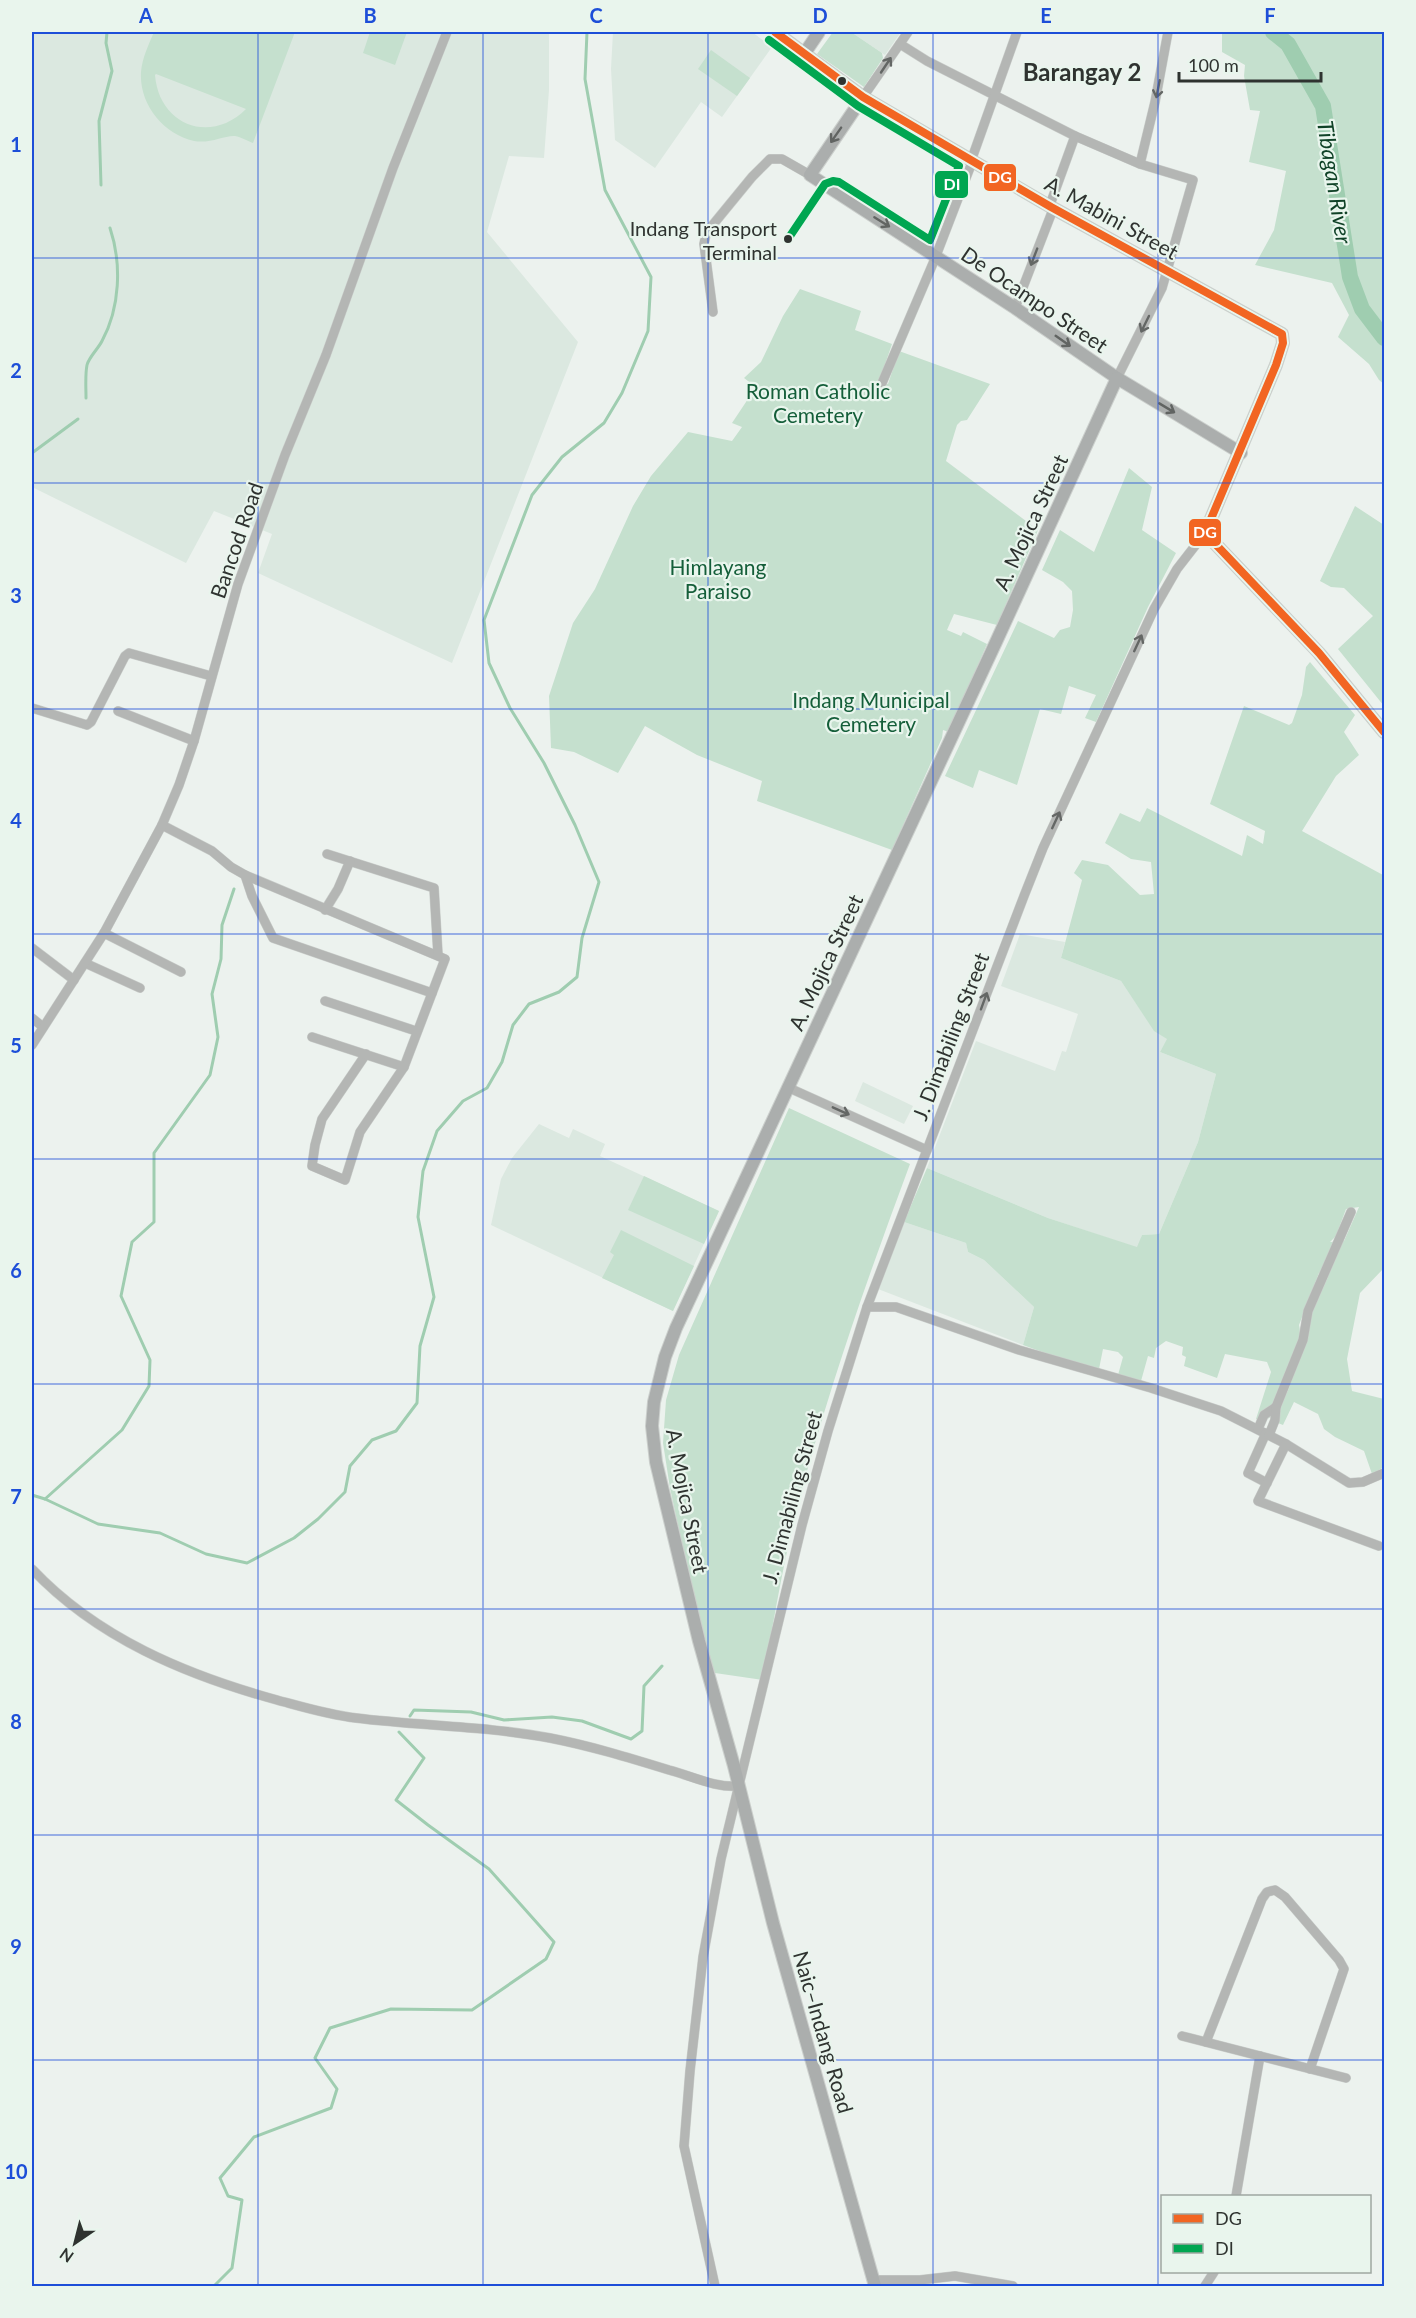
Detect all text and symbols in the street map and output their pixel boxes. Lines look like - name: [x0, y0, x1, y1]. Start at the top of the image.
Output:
- text: A: [138, 3, 153, 27]
- text: B: [363, 3, 377, 27]
- text: C: [589, 3, 603, 27]
- text: D: [812, 3, 828, 27]
- text: E: [1040, 3, 1052, 27]
- text: F: [1264, 3, 1276, 27]
- scale bar: [1179, 45, 1322, 83]
- text: 100 m: [1188, 54, 1239, 76]
- one-way arrow: [880, 57, 892, 74]
- district label: Barangay 2: [1023, 57, 1141, 86]
- unlabelled marker: [836, 75, 848, 87]
- one-way arrow: [1152, 79, 1163, 98]
- water label: Tibagan River: [1312, 118, 1358, 246]
- one-way arrow: [830, 127, 842, 143]
- text: 1: [10, 132, 22, 156]
- line badge: DG: [983, 163, 1017, 192]
- text: DG: [988, 167, 1012, 186]
- line badge: DI: [934, 170, 969, 199]
- street label: A. Mabini Street: [1041, 170, 1183, 264]
- text: DI: [944, 174, 960, 193]
- place label: Indang Transport Terminal: [630, 216, 777, 264]
- one-way arrow: [873, 217, 890, 229]
- marker: Indang Transport Terminal: [782, 233, 794, 245]
- street label: De Ocampo Street: [957, 241, 1113, 357]
- one-way arrow: [1028, 248, 1039, 266]
- one-way arrow: [1139, 314, 1151, 332]
- one-way arrow: [1054, 335, 1070, 347]
- text: 2: [10, 358, 22, 382]
- park label: Roman Catholic Cemetery: [746, 378, 890, 427]
- one-way arrow: [1158, 403, 1175, 415]
- street label: A. Mojica Street: [988, 450, 1073, 594]
- street label: Bancod Road: [204, 479, 268, 601]
- line badge: DG: [1188, 518, 1222, 547]
- text: DG: [1193, 522, 1217, 541]
- park label: Himlayang Paraiso: [669, 554, 767, 603]
- text: 3: [10, 583, 22, 607]
- one-way arrow: [1133, 635, 1145, 653]
- park label: Indang Municipal Cemetery: [792, 687, 950, 736]
- text: 4: [10, 808, 22, 832]
- one-way arrow: [1052, 811, 1063, 829]
- street label: A. Mojica Street: [783, 890, 868, 1034]
- street label: J. Dimabiling Street: [906, 948, 994, 1123]
- one-way arrow: [980, 992, 991, 1011]
- text: 5: [10, 1033, 22, 1057]
- one-way arrow: [831, 1106, 849, 1117]
- text: 6: [10, 1258, 22, 1282]
- street label: J. Dimabiling Street: [756, 1408, 826, 1586]
- street label: A. Mojica Street: [662, 1427, 714, 1576]
- text: 7: [10, 1484, 22, 1508]
- text: 8: [10, 1709, 22, 1733]
- text: 9: [10, 1934, 22, 1958]
- street label: Naic–Indang Road: [789, 1948, 859, 2116]
- text: 10: [4, 2159, 28, 2183]
- legend: [1161, 2195, 1371, 2273]
- text: DG: [1215, 2207, 1242, 2229]
- north arrow: [45, 2213, 105, 2273]
- text: DI: [1215, 2237, 1234, 2259]
- text: N: [56, 2244, 77, 2267]

